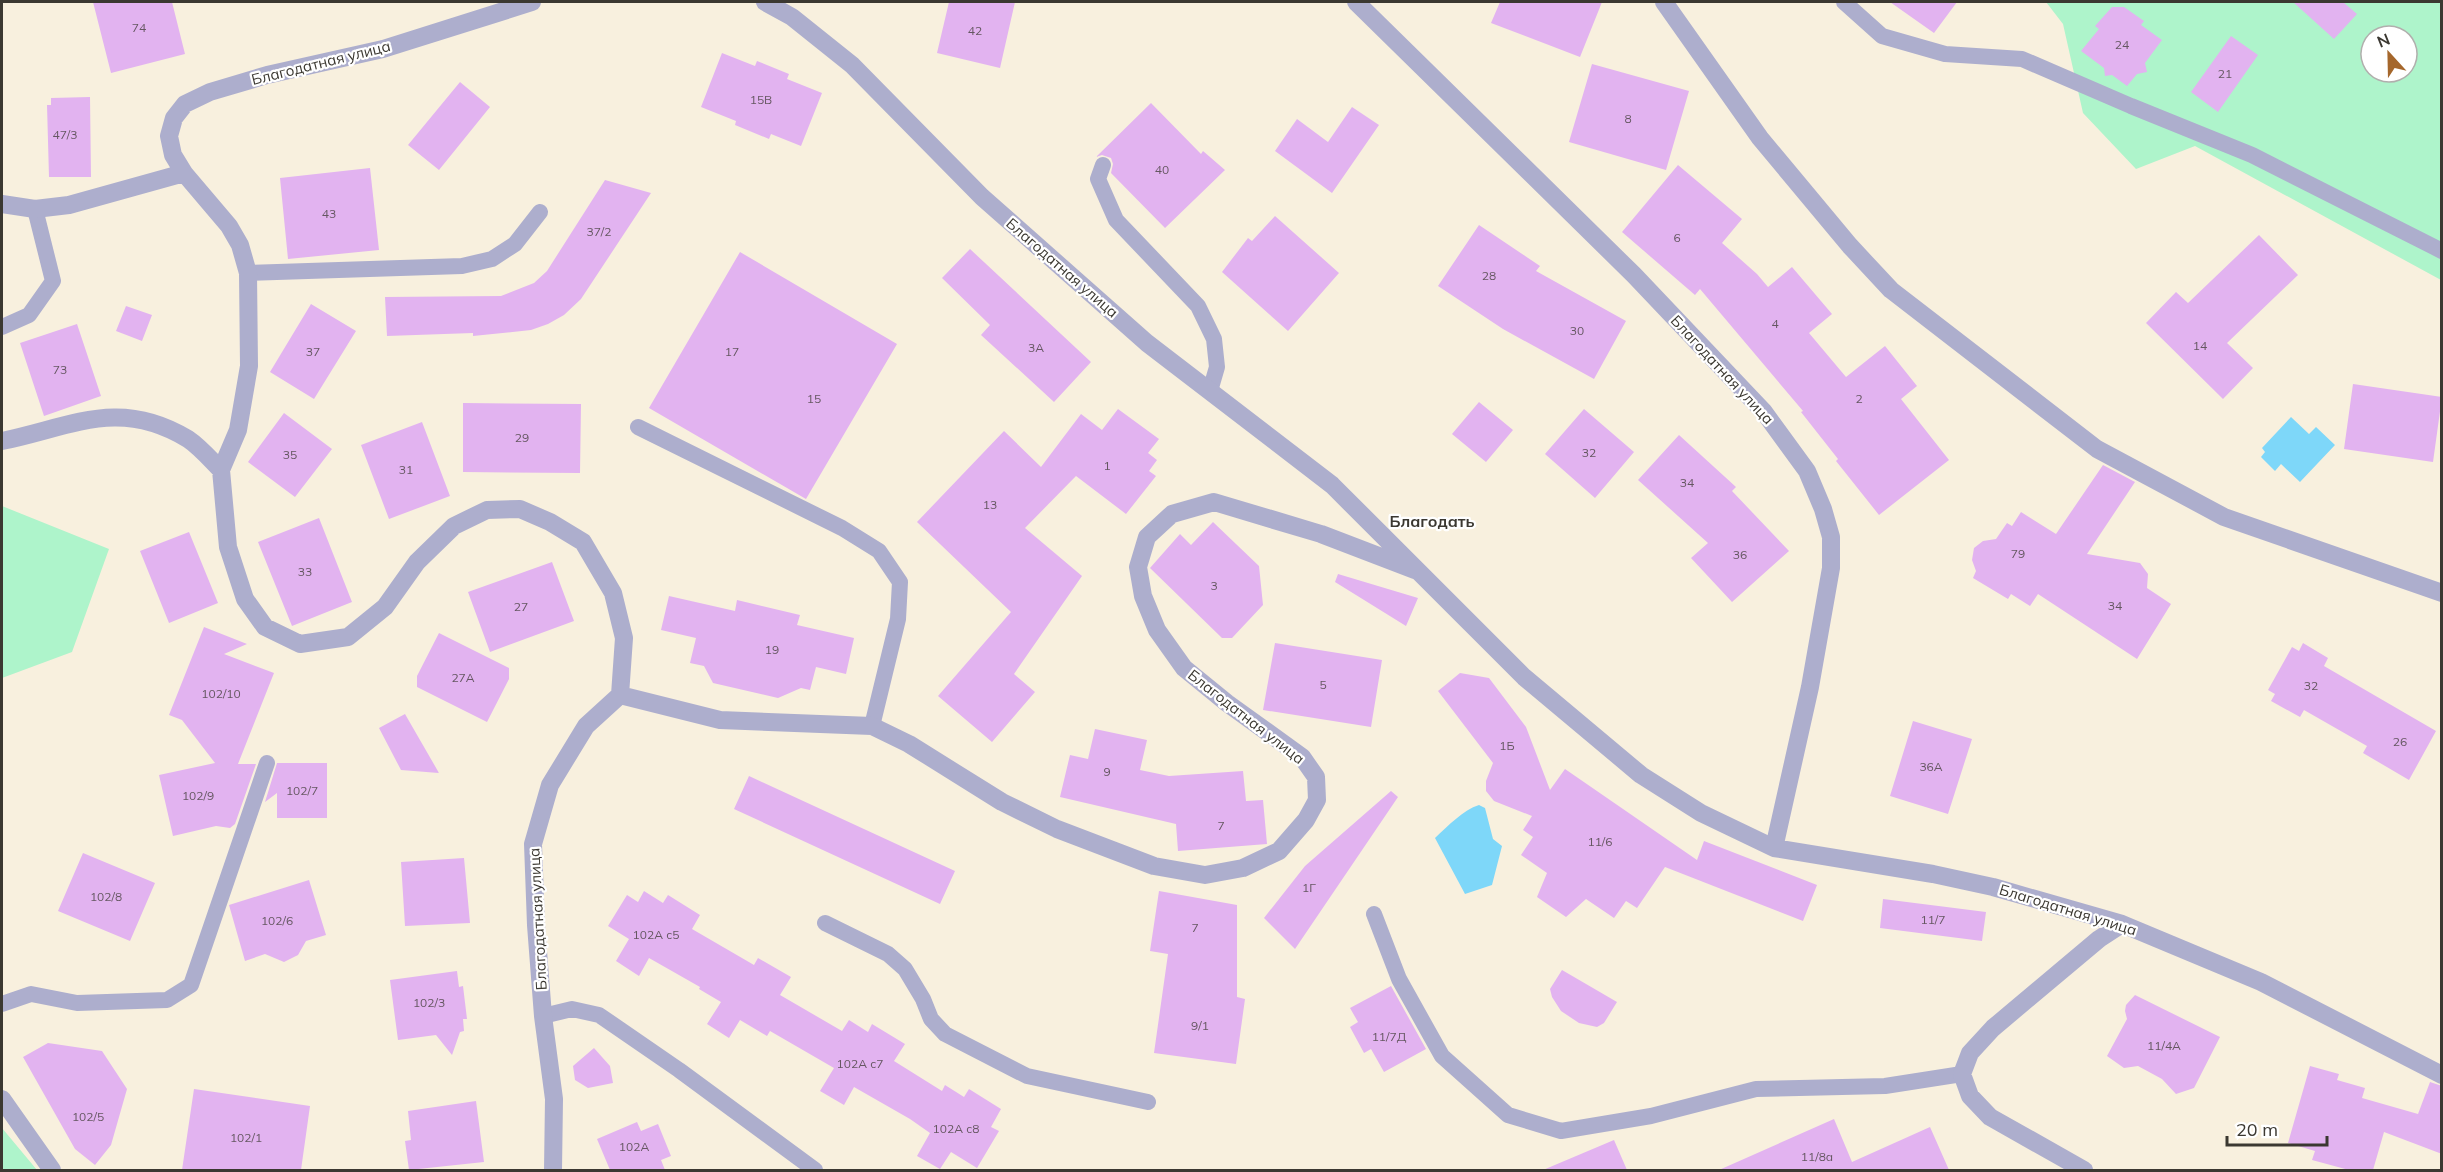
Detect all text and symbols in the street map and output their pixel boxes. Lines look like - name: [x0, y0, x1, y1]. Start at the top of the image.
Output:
- house number: 74: [132, 20, 146, 35]
- house number: 42: [968, 23, 982, 38]
- north arrow: [2359, 24, 2419, 84]
- text: N: [2374, 29, 2393, 52]
- street label: Благодатная улица: [249, 36, 392, 89]
- house number: 24: [2115, 37, 2129, 52]
- house number: 21: [2218, 66, 2232, 81]
- house number: 15В: [750, 92, 772, 107]
- house number: 8: [1624, 111, 1632, 126]
- house number: 47/3: [52, 127, 78, 142]
- house number: 40: [1155, 162, 1169, 177]
- house number: 43: [322, 206, 336, 221]
- street label: Благодатная улица: [1002, 214, 1122, 322]
- house number: 37/2: [586, 224, 612, 239]
- house number: 6: [1673, 230, 1681, 245]
- house number: 28: [1482, 268, 1496, 283]
- street label: Благодатная улица: [1667, 311, 1778, 428]
- house number: 4: [1771, 316, 1779, 331]
- house number: 30: [1570, 323, 1584, 338]
- house number: 14: [2193, 338, 2207, 353]
- house number: 3А: [1028, 340, 1044, 355]
- house number: 37: [306, 344, 320, 359]
- house number: 17: [725, 344, 739, 359]
- house number: 73: [53, 362, 67, 377]
- house number: 15: [807, 391, 821, 406]
- house number: 2: [1855, 391, 1863, 406]
- house number: 29: [515, 430, 529, 445]
- house number: 32: [1582, 445, 1596, 460]
- house number: 35: [283, 447, 297, 462]
- house number: 1: [1103, 458, 1111, 473]
- house number: 31: [399, 462, 413, 477]
- house number: 34: [1680, 475, 1694, 490]
- house number: 13: [983, 497, 997, 512]
- district label: Благодать: [1389, 511, 1475, 531]
- house number: 79: [2011, 546, 2025, 561]
- house number: 36: [1733, 547, 1747, 562]
- house number: 33: [298, 564, 312, 579]
- house number: 3: [1210, 578, 1218, 593]
- house number: 34: [2108, 598, 2122, 613]
- house number: 27: [514, 599, 528, 614]
- house number: 19: [765, 642, 779, 657]
- street label: Благодатная улица: [1184, 665, 1308, 768]
- house number: 27А: [451, 670, 475, 685]
- house number: 5: [1319, 677, 1327, 692]
- house number: 32: [2304, 678, 2318, 693]
- house number: 102/10: [201, 686, 241, 701]
- house number: 26: [2393, 734, 2407, 749]
- house number: 1Б: [1499, 738, 1515, 753]
- house number: 36А: [1919, 759, 1943, 774]
- house number: 9: [1103, 764, 1111, 779]
- house number: 102/7: [286, 783, 318, 798]
- house number: 102/9: [182, 788, 214, 803]
- house number: 7: [1217, 818, 1225, 833]
- house number: 11/6: [1587, 834, 1613, 849]
- street label: Благодатная улица: [524, 847, 551, 991]
- house number: 1Г: [1302, 880, 1316, 895]
- street label: Благодатная улица: [1997, 880, 2139, 939]
- house number: 102/8: [90, 889, 122, 904]
- house number: 11/7: [1920, 912, 1946, 927]
- house number: 102/6: [261, 913, 293, 928]
- house number: 7: [1191, 920, 1199, 935]
- house number: 102А с5: [633, 927, 679, 942]
- house number: 102/3: [413, 995, 445, 1010]
- house number: 9/1: [1191, 1018, 1209, 1033]
- house number: 11/7Д: [1372, 1029, 1407, 1044]
- house number: 11/4А: [2147, 1038, 2181, 1053]
- house number: 102А с7: [837, 1056, 883, 1071]
- house number: 102/5: [72, 1109, 104, 1124]
- scale bar: [2227, 1109, 2328, 1147]
- text: 20 m: [2236, 1118, 2278, 1141]
- house number: 102А с8: [933, 1121, 979, 1136]
- house number: 102/1: [230, 1130, 262, 1145]
- house number: 102А: [619, 1139, 649, 1154]
- house number: 11/8а: [1801, 1149, 1833, 1164]

